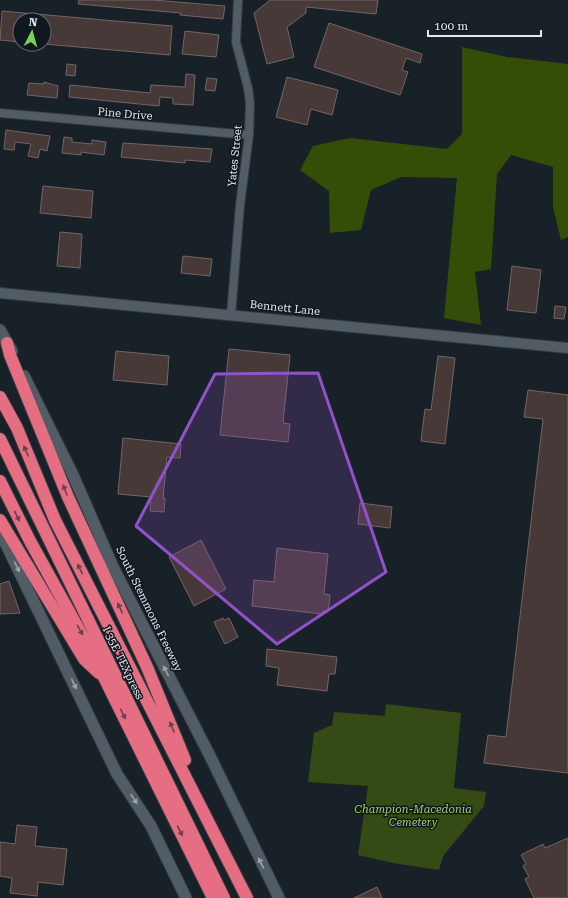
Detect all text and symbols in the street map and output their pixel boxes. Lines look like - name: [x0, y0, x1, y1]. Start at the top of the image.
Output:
- north arrow: [12, 12, 52, 52]
- scale bar: [428, 12, 541, 38]
- text: N: [28, 16, 38, 30]
- text: 100 m: [434, 19, 468, 33]
- street label: Pine Drive: [97, 105, 153, 123]
- street label: Yates Street: [225, 124, 245, 188]
- street label: Bennett Lane: [249, 298, 321, 318]
- one-way arrow: [23, 444, 29, 456]
- one-way arrow: [62, 483, 68, 495]
- one-way arrow: [14, 510, 20, 522]
- street label: South Stemmons Freeway: [113, 544, 185, 674]
- one-way arrow: [14, 562, 20, 573]
- one-way arrow: [77, 563, 83, 575]
- one-way arrow: [116, 602, 123, 614]
- one-way arrow: [76, 624, 83, 636]
- street label: I 35E TEXpress: [100, 624, 146, 702]
- one-way arrow: [163, 666, 169, 677]
- one-way arrow: [71, 679, 77, 690]
- one-way arrow: [120, 709, 126, 720]
- one-way arrow: [168, 720, 174, 732]
- one-way arrow: [130, 794, 138, 805]
- park label: Champion-Macedonia Cemetery: [354, 803, 472, 829]
- one-way arrow: [177, 825, 183, 837]
- one-way arrow: [258, 857, 264, 869]

